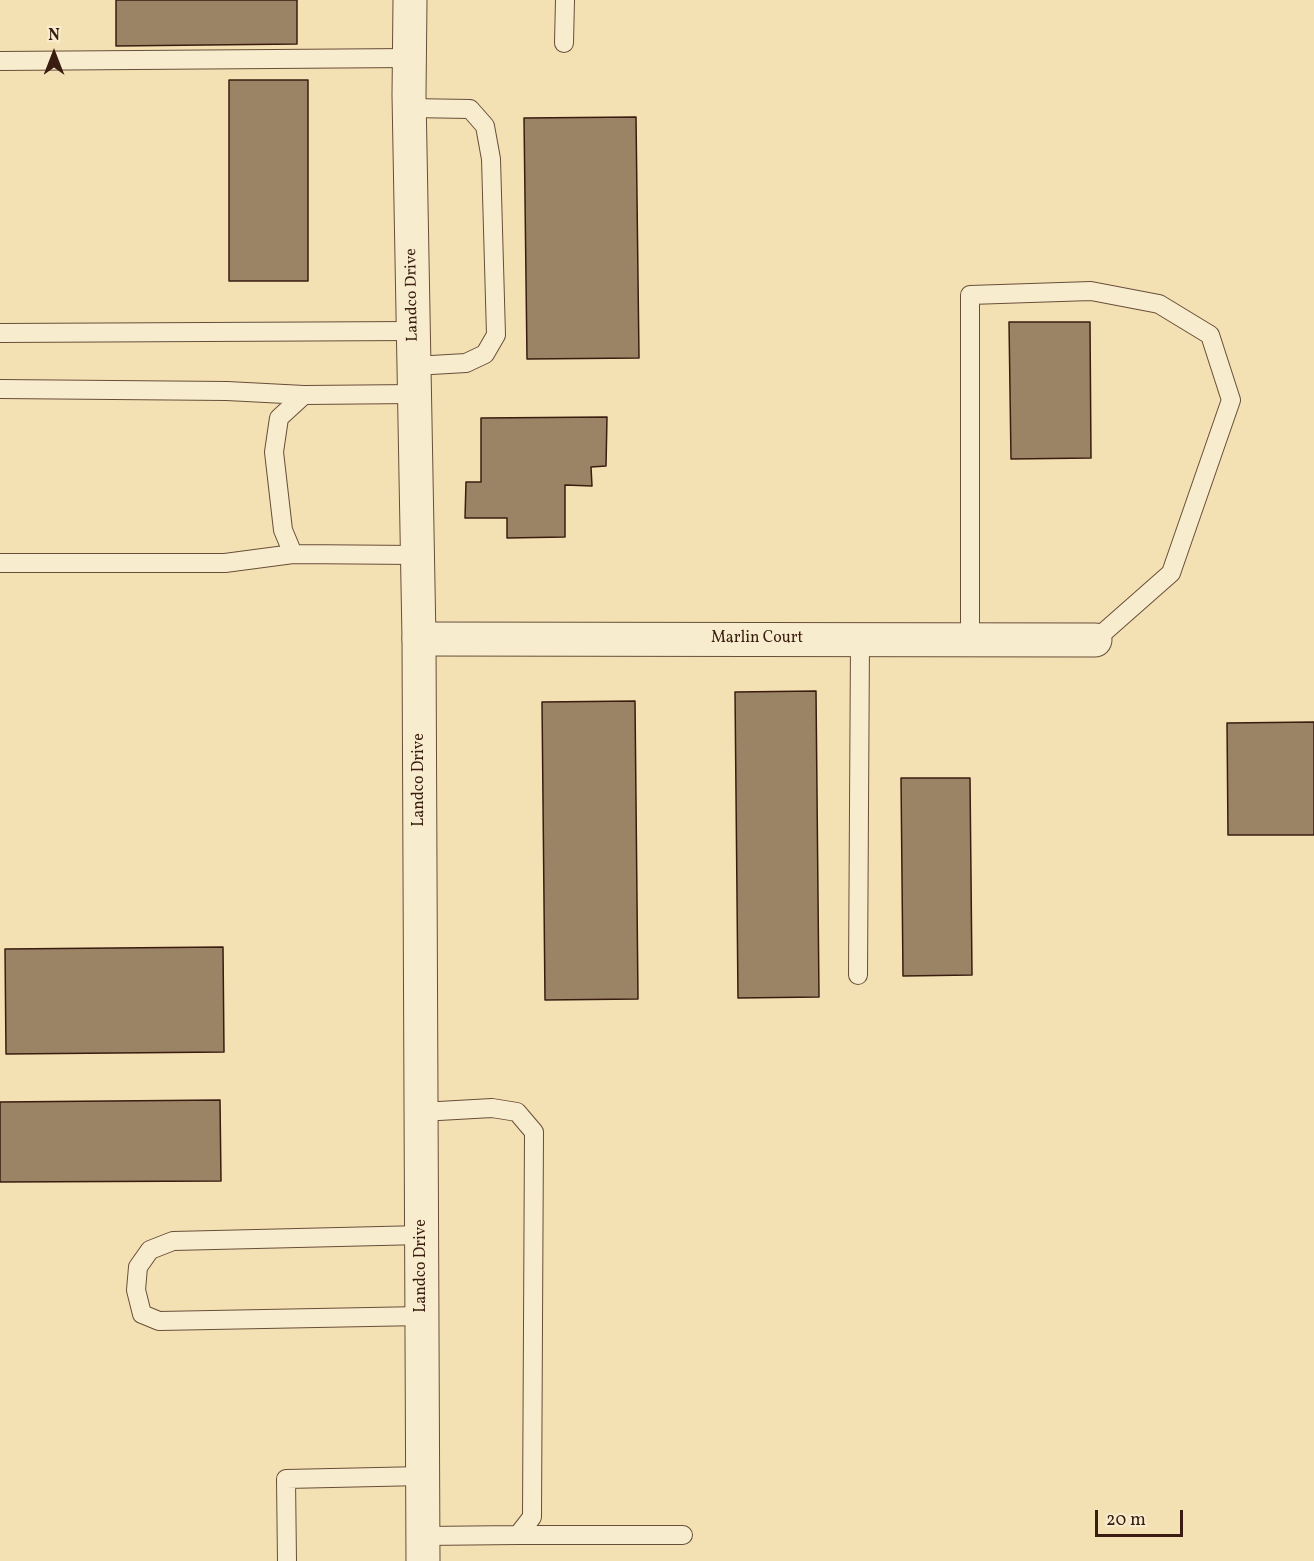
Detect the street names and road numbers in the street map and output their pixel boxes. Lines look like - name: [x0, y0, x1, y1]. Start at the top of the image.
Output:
- street label: Landco Drive: [403, 248, 423, 342]
- street label: Marlin Court: [711, 629, 803, 649]
- street label: Landco Drive: [410, 733, 430, 827]
- street label: Landco Drive: [412, 1219, 432, 1313]

